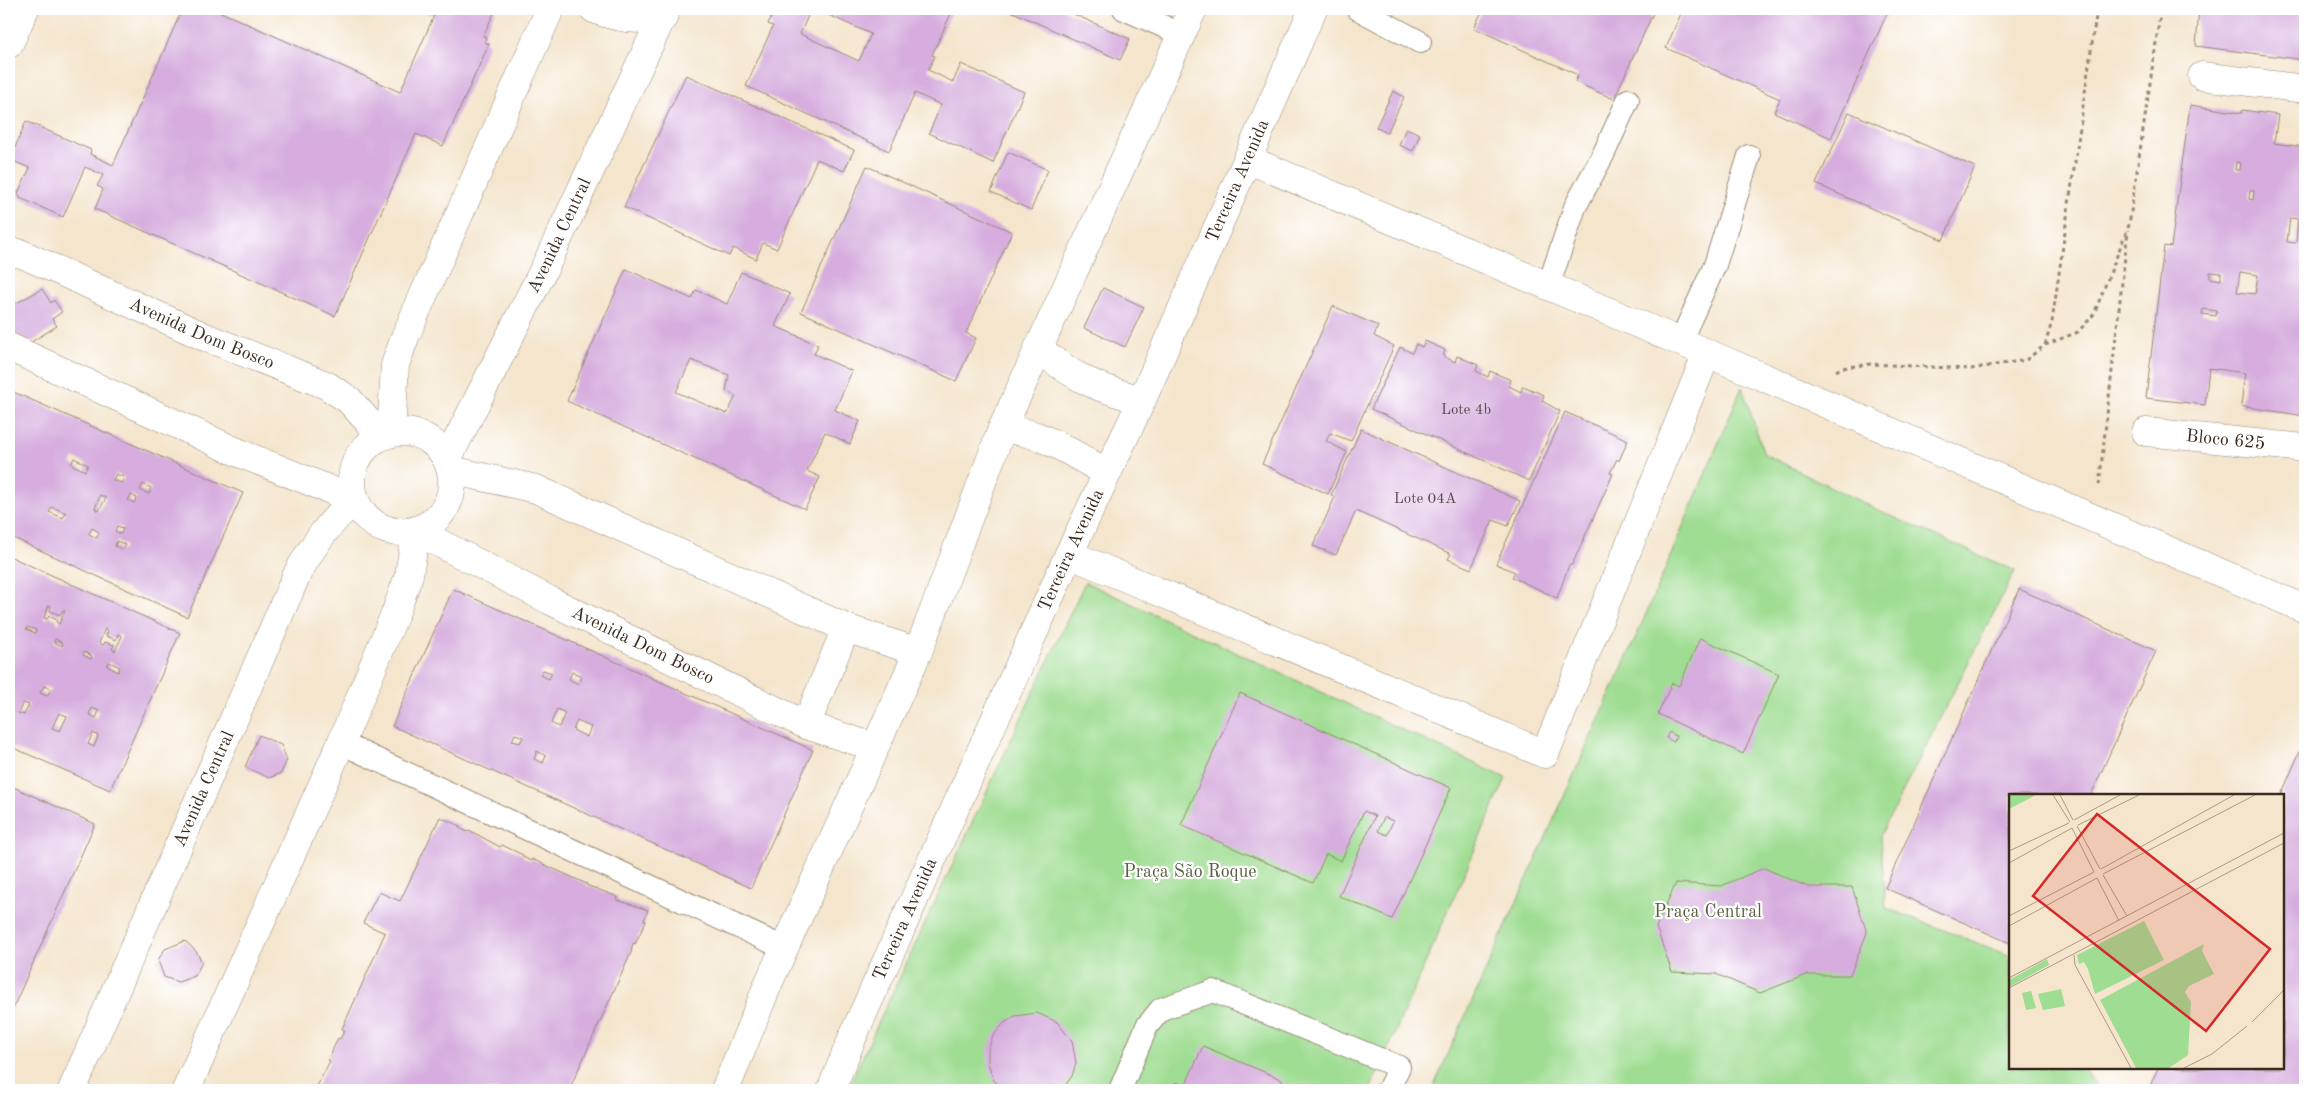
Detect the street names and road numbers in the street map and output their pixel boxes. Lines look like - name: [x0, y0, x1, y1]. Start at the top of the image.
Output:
- street label: Terceira Avenida: [1203, 117, 1273, 245]
- street label: Avenida Central: [524, 175, 594, 296]
- street label: Avenida Dom Bosco: [126, 295, 277, 373]
- street label: Bloco 625: [2185, 427, 2266, 453]
- street label: Terceira Avenida: [1036, 486, 1107, 614]
- street label: Avenida Dom Bosco: [569, 603, 717, 688]
- street label: Avenida Central: [170, 728, 238, 850]
- street label: Terceira Avenida: [870, 855, 940, 983]

